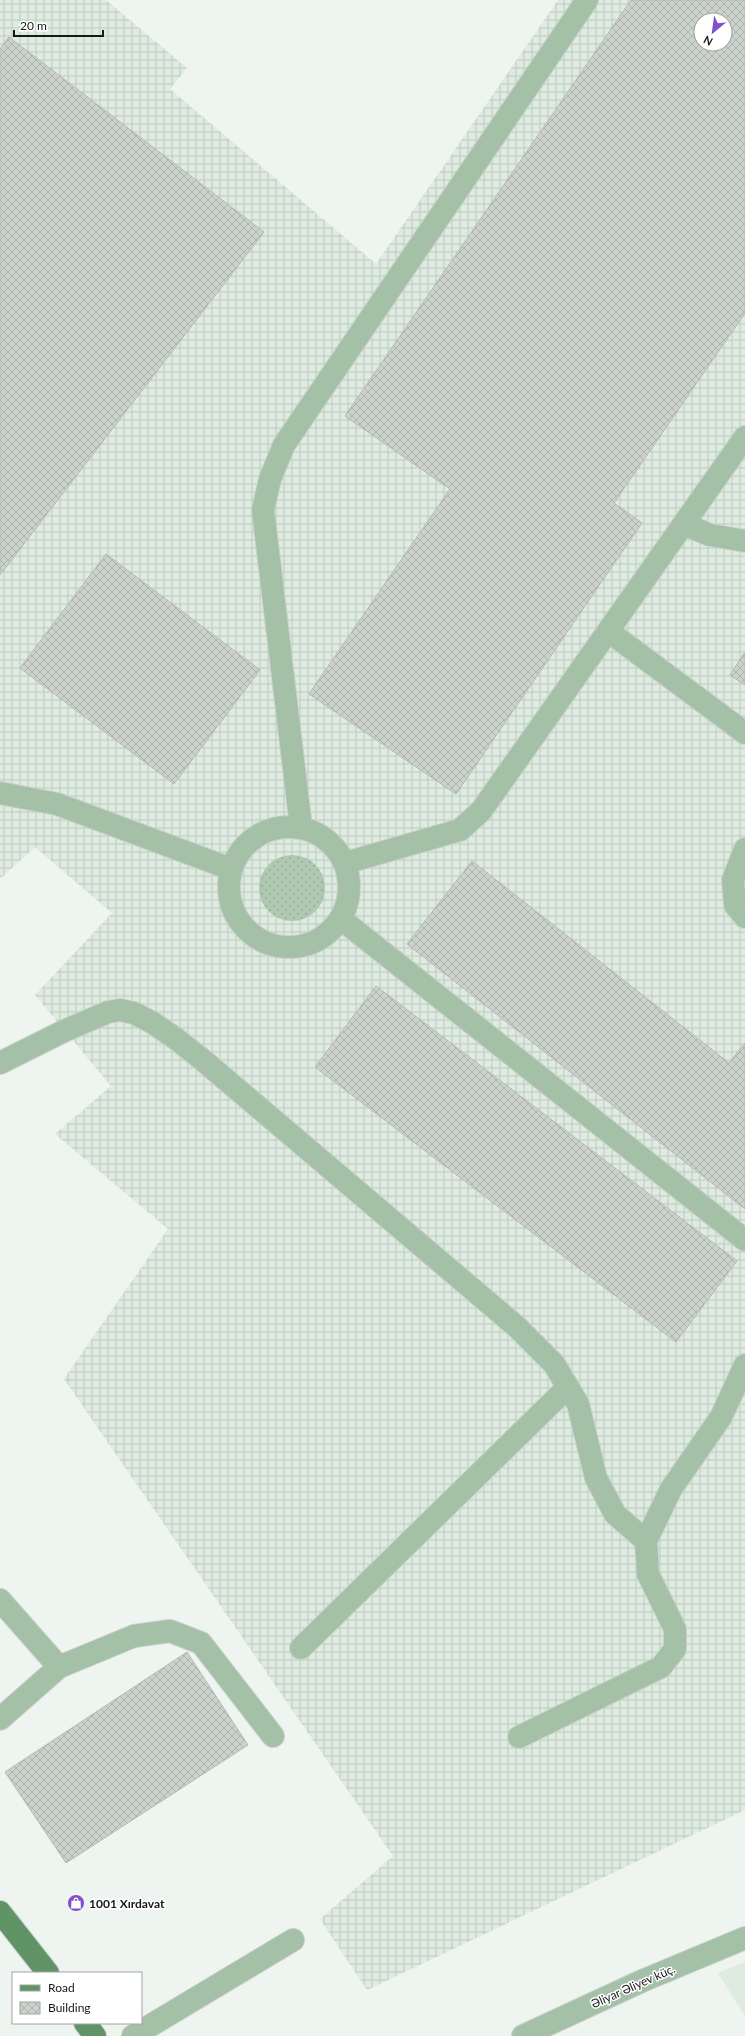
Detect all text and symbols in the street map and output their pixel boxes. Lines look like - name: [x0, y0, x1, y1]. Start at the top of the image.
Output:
- scale bar: [14, 12, 103, 38]
- north arrow: [693, 12, 733, 52]
- text: 20 m: [20, 18, 47, 33]
- text: N: [701, 33, 715, 49]
- shop icon: 1001 Xırdavat: [66, 1893, 86, 1913]
- place label: 1001 Xırdavat: [89, 1896, 165, 1911]
- street label: Əliyar Əliyev küç.: [589, 1961, 677, 2011]
- legend: [12, 1972, 142, 2024]
- text: Road: [48, 1980, 75, 1995]
- text: Building: [48, 2000, 91, 2015]

